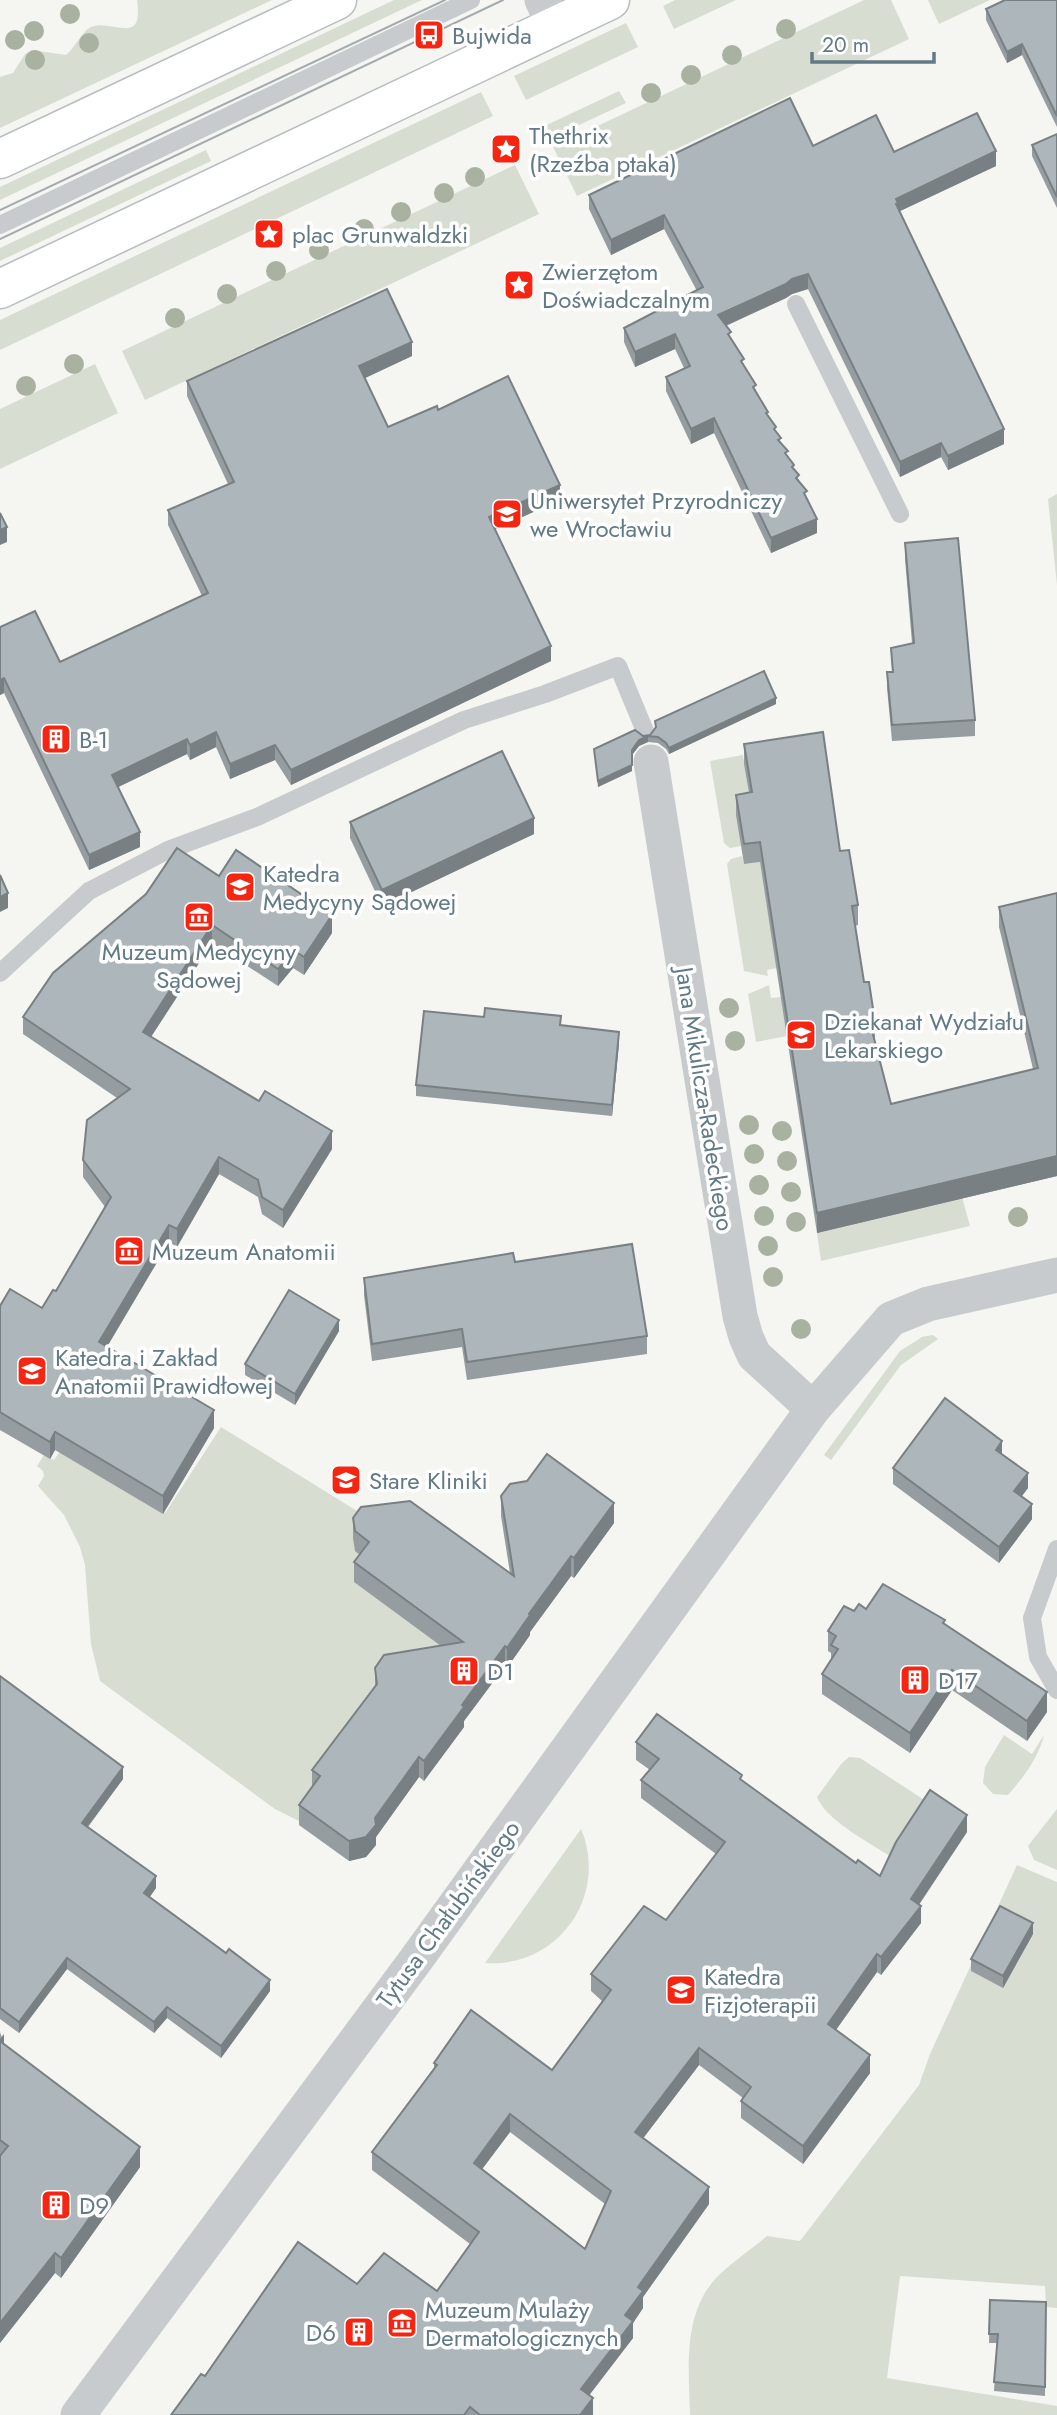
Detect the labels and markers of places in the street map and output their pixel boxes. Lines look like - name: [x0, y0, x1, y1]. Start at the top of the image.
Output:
- bus stop icon: Bujwida: [412, 18, 446, 52]
- place label: Bujwida: [452, 18, 532, 53]
- place label: Thethrix (Rzeźba ptaka): [529, 118, 677, 181]
- place icon: Thethrix (Rzeźba ptaka): [489, 132, 523, 166]
- place icon: plac Grunwaldzki: [252, 217, 286, 251]
- place label: plac Grunwaldzki: [292, 217, 468, 252]
- place label: Zwierzętom Doświadczalnym: [542, 254, 710, 317]
- place icon: Zwierzętom Doświadczalnym: [502, 268, 536, 302]
- place label: Uniwersytet Przyrodniczy we Wrocławiu: [530, 483, 783, 546]
- school or university icon: Uniwersytet Przyrodniczy we Wrocławiu: [490, 497, 524, 531]
- building icon: B-1: [39, 722, 73, 756]
- place label: B-1: [79, 722, 108, 757]
- place label: Katedra Medycyny Sądowej: [263, 856, 457, 919]
- school or university icon: Katedra Medycyny Sądowej: [223, 870, 257, 904]
- museum icon: Muzeum Medycyny Sądowej: [182, 900, 216, 934]
- place label: Muzeum Medycyny Sądowej: [102, 934, 297, 997]
- place label: Dziekanat Wydziału Lekarskiego: [824, 1004, 1024, 1067]
- school or university icon: Dziekanat Wydziału Lekarskiego: [784, 1018, 818, 1052]
- museum icon: Muzeum Anatomii: [112, 1234, 146, 1268]
- place label: Muzeum Anatomii: [152, 1234, 336, 1269]
- place label: Katedra i Zakład Anatomii Prawidłowej: [55, 1340, 273, 1403]
- school or university icon: Katedra i Zakład Anatomii Prawidłowej: [15, 1354, 49, 1388]
- school or university icon: Stare Kliniki: [329, 1463, 363, 1497]
- place label: Stare Kliniki: [369, 1463, 488, 1498]
- building icon: D1: [447, 1654, 481, 1688]
- place label: D1: [487, 1654, 514, 1689]
- building icon: D17: [898, 1663, 932, 1697]
- place label: D17: [938, 1663, 978, 1698]
- place label: Katedra Fizjoterapii: [704, 1959, 816, 2022]
- school or university icon: Katedra Fizjoterapii: [664, 1973, 698, 2007]
- building icon: D9: [39, 2188, 73, 2222]
- place label: D9: [79, 2188, 109, 2223]
- place label: Muzeum Mulaży Dermatologicznych: [425, 2292, 619, 2355]
- museum icon: Muzeum Mulaży Dermatologicznych: [385, 2306, 419, 2340]
- place label: D6: [306, 2315, 336, 2350]
- building icon: D6: [342, 2315, 376, 2349]

